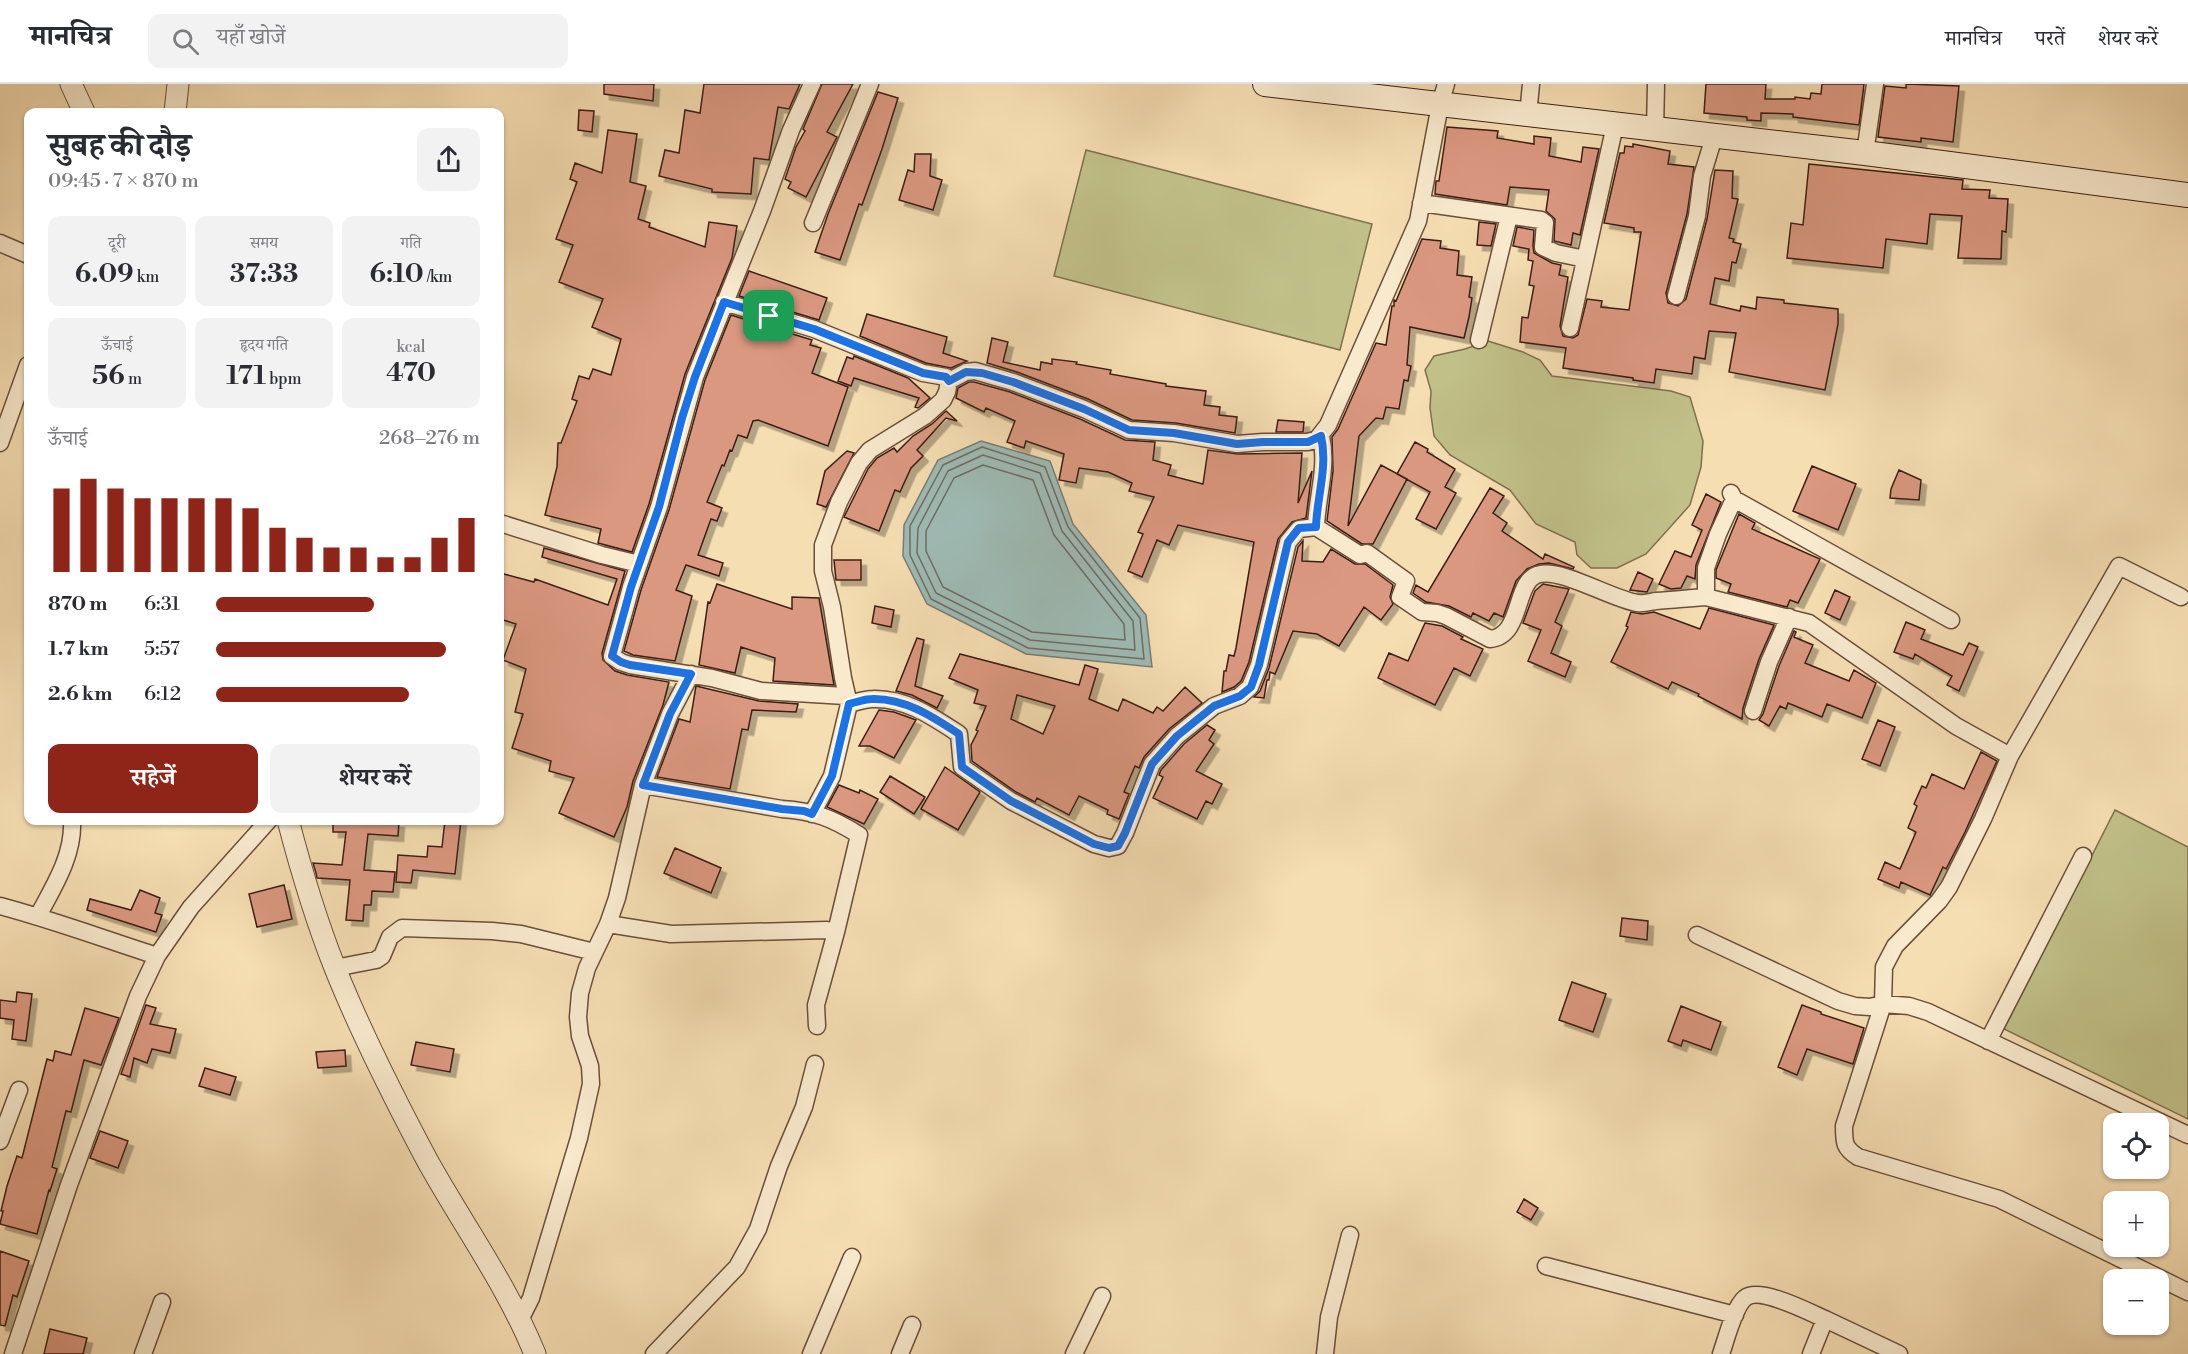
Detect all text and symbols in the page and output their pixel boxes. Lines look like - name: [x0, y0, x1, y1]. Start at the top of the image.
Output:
- search box: [148, 14, 568, 68]
- text: मानचित्र: [30, 19, 112, 54]
- text: यहाँ खोजें: [217, 24, 285, 51]
- icon: search: [169, 25, 202, 58]
- text: मानचित्र: [1945, 26, 2002, 52]
- text: परतें: [2035, 26, 2065, 52]
- text: शेयर करें: [2098, 26, 2158, 52]
- text: सुबह की दौड़: [48, 126, 191, 167]
- button: share: [417, 128, 480, 191]
- text: 09:45 · 7 × 870 m: [48, 169, 199, 194]
- text: दूरी: [108, 233, 126, 253]
- text: समय: [250, 233, 278, 253]
- text: गति: [401, 233, 421, 253]
- text: 6.09: [75, 258, 134, 290]
- text: 37:33: [230, 258, 298, 290]
- text: 6:10: [370, 258, 424, 290]
- text: km: [134, 267, 159, 287]
- text: /km: [424, 267, 452, 287]
- pin: [743, 290, 794, 341]
- icon: arrive: [752, 299, 785, 332]
- text: ऊँचाई: [101, 335, 133, 355]
- text: हृदय गति: [240, 335, 288, 355]
- text: kcal: [396, 337, 426, 357]
- text: 470: [386, 357, 436, 389]
- text: 56: [92, 360, 125, 392]
- text: 171: [226, 360, 266, 392]
- text: m: [125, 369, 142, 389]
- text: bpm: [266, 369, 302, 389]
- text: 268–276 m: [379, 426, 480, 451]
- text: ऊँचाई: [48, 427, 87, 452]
- text: 870 m: [48, 592, 107, 617]
- text: 6:31: [144, 592, 180, 617]
- text: 1.7 km: [48, 637, 109, 662]
- text: 5:57: [144, 637, 180, 662]
- text: 2.6 km: [48, 682, 112, 707]
- text: 6:12: [144, 682, 181, 707]
- button: सहेजें: [48, 744, 258, 813]
- button: शेयर करें: [270, 744, 480, 813]
- map controls: [2103, 1113, 2169, 1335]
- button: locate: [2103, 1113, 2169, 1179]
- button: +: [2103, 1191, 2169, 1257]
- button: −: [2103, 1269, 2169, 1335]

